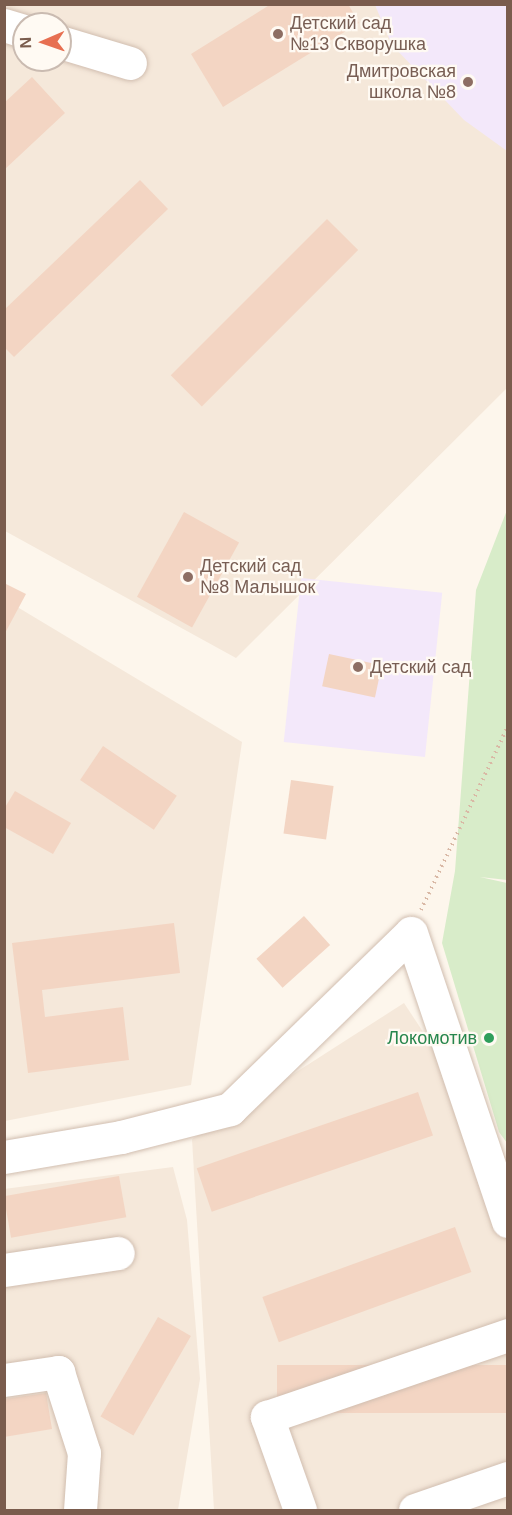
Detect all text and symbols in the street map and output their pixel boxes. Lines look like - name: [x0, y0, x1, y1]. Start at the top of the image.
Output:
- north arrow: [12, 12, 72, 72]
- place label: Детский сад №13 Скворушка: [290, 13, 426, 56]
- marker: Детский сад №13 Скворушка: [271, 27, 285, 41]
- text: N: [17, 37, 34, 49]
- place label: Дмитровская школа №8: [347, 61, 456, 104]
- marker: Дмитровская школа №8: [461, 75, 475, 89]
- place label: Детский сад №8 Малышок: [200, 556, 315, 598]
- marker: Детский сад №8 Малышок: [181, 570, 195, 584]
- place label: Детский сад: [370, 656, 471, 678]
- marker: Детский сад: [351, 660, 365, 674]
- place label: Локомотив: [387, 1027, 477, 1049]
- marker: Локомотив: [482, 1031, 496, 1045]

